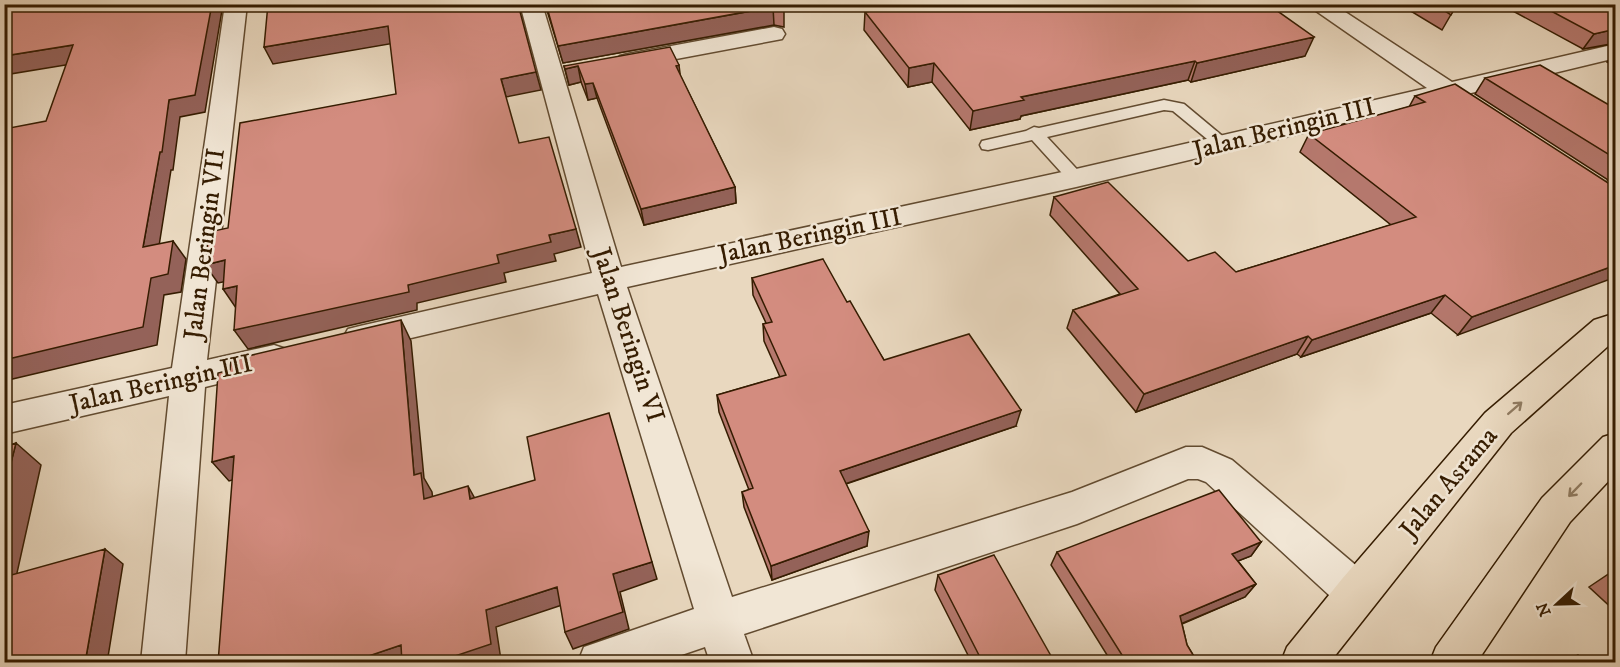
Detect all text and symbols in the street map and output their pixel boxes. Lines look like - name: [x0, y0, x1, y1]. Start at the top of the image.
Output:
- street label: Jalan Beringin III: [1187, 90, 1379, 168]
- street label: Jalan Beringin VII: [177, 146, 233, 344]
- street label: Jalan Beringin III: [713, 200, 905, 272]
- street label: Jalan Beringin VI: [584, 242, 672, 427]
- street label: Jalan Beringin III: [64, 347, 256, 422]
- one-way arrow: [1507, 401, 1522, 415]
- street label: Jalan Asrama: [1392, 421, 1505, 547]
- one-way arrow: [1568, 483, 1582, 498]
- north arrow: [1527, 574, 1587, 634]
- text: N: [1532, 599, 1556, 619]

